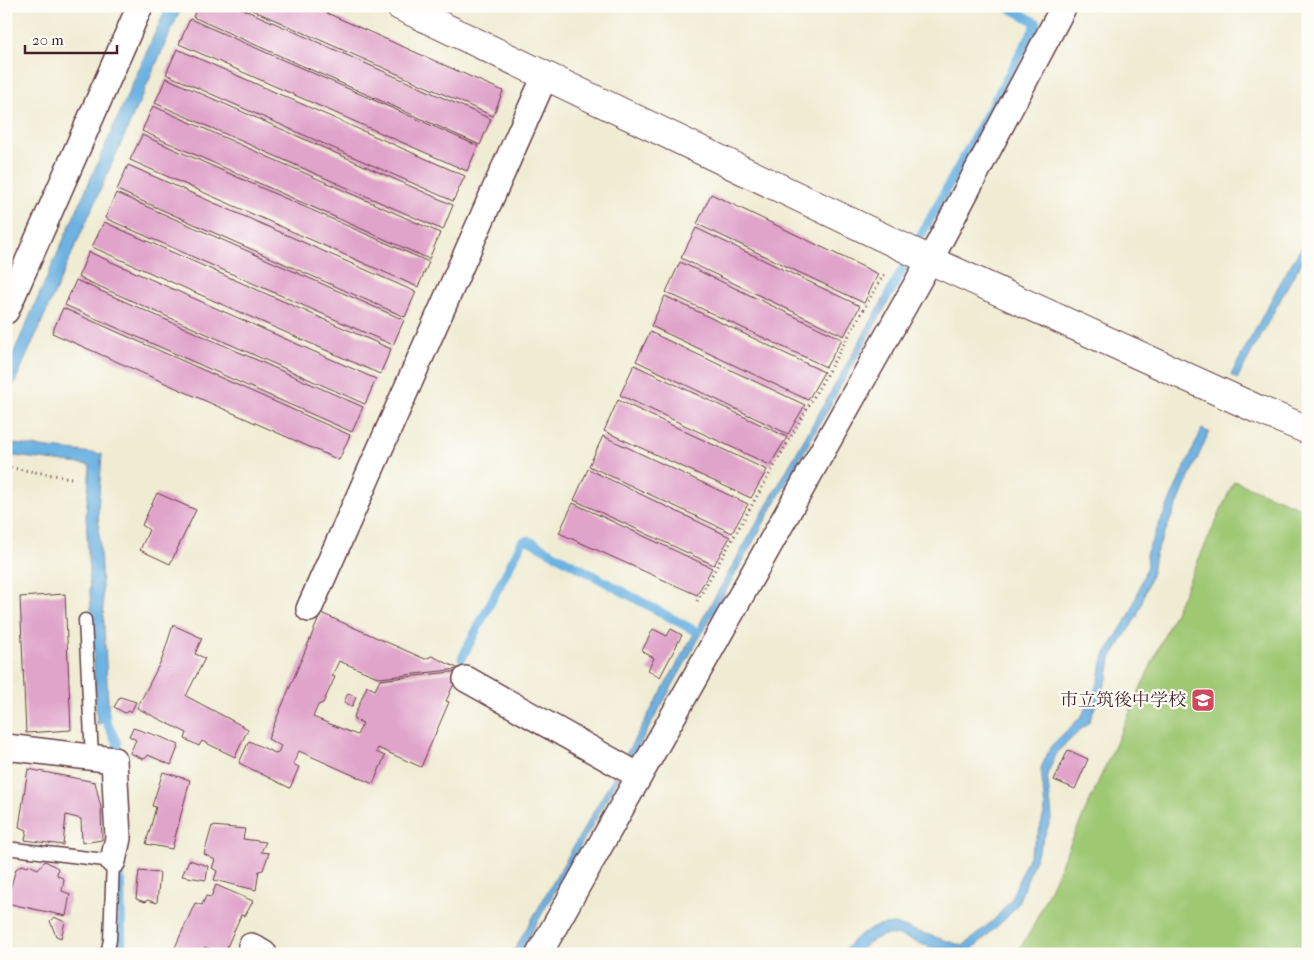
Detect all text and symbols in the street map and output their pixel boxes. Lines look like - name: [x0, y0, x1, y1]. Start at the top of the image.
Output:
- scale bar: [25, 22, 118, 54]
- text: 20 m: [32, 31, 64, 49]
- school or university icon: 市立筑後中学校: [1190, 687, 1216, 713]
- place label: 市立筑後中学校: [1060, 690, 1186, 711]

